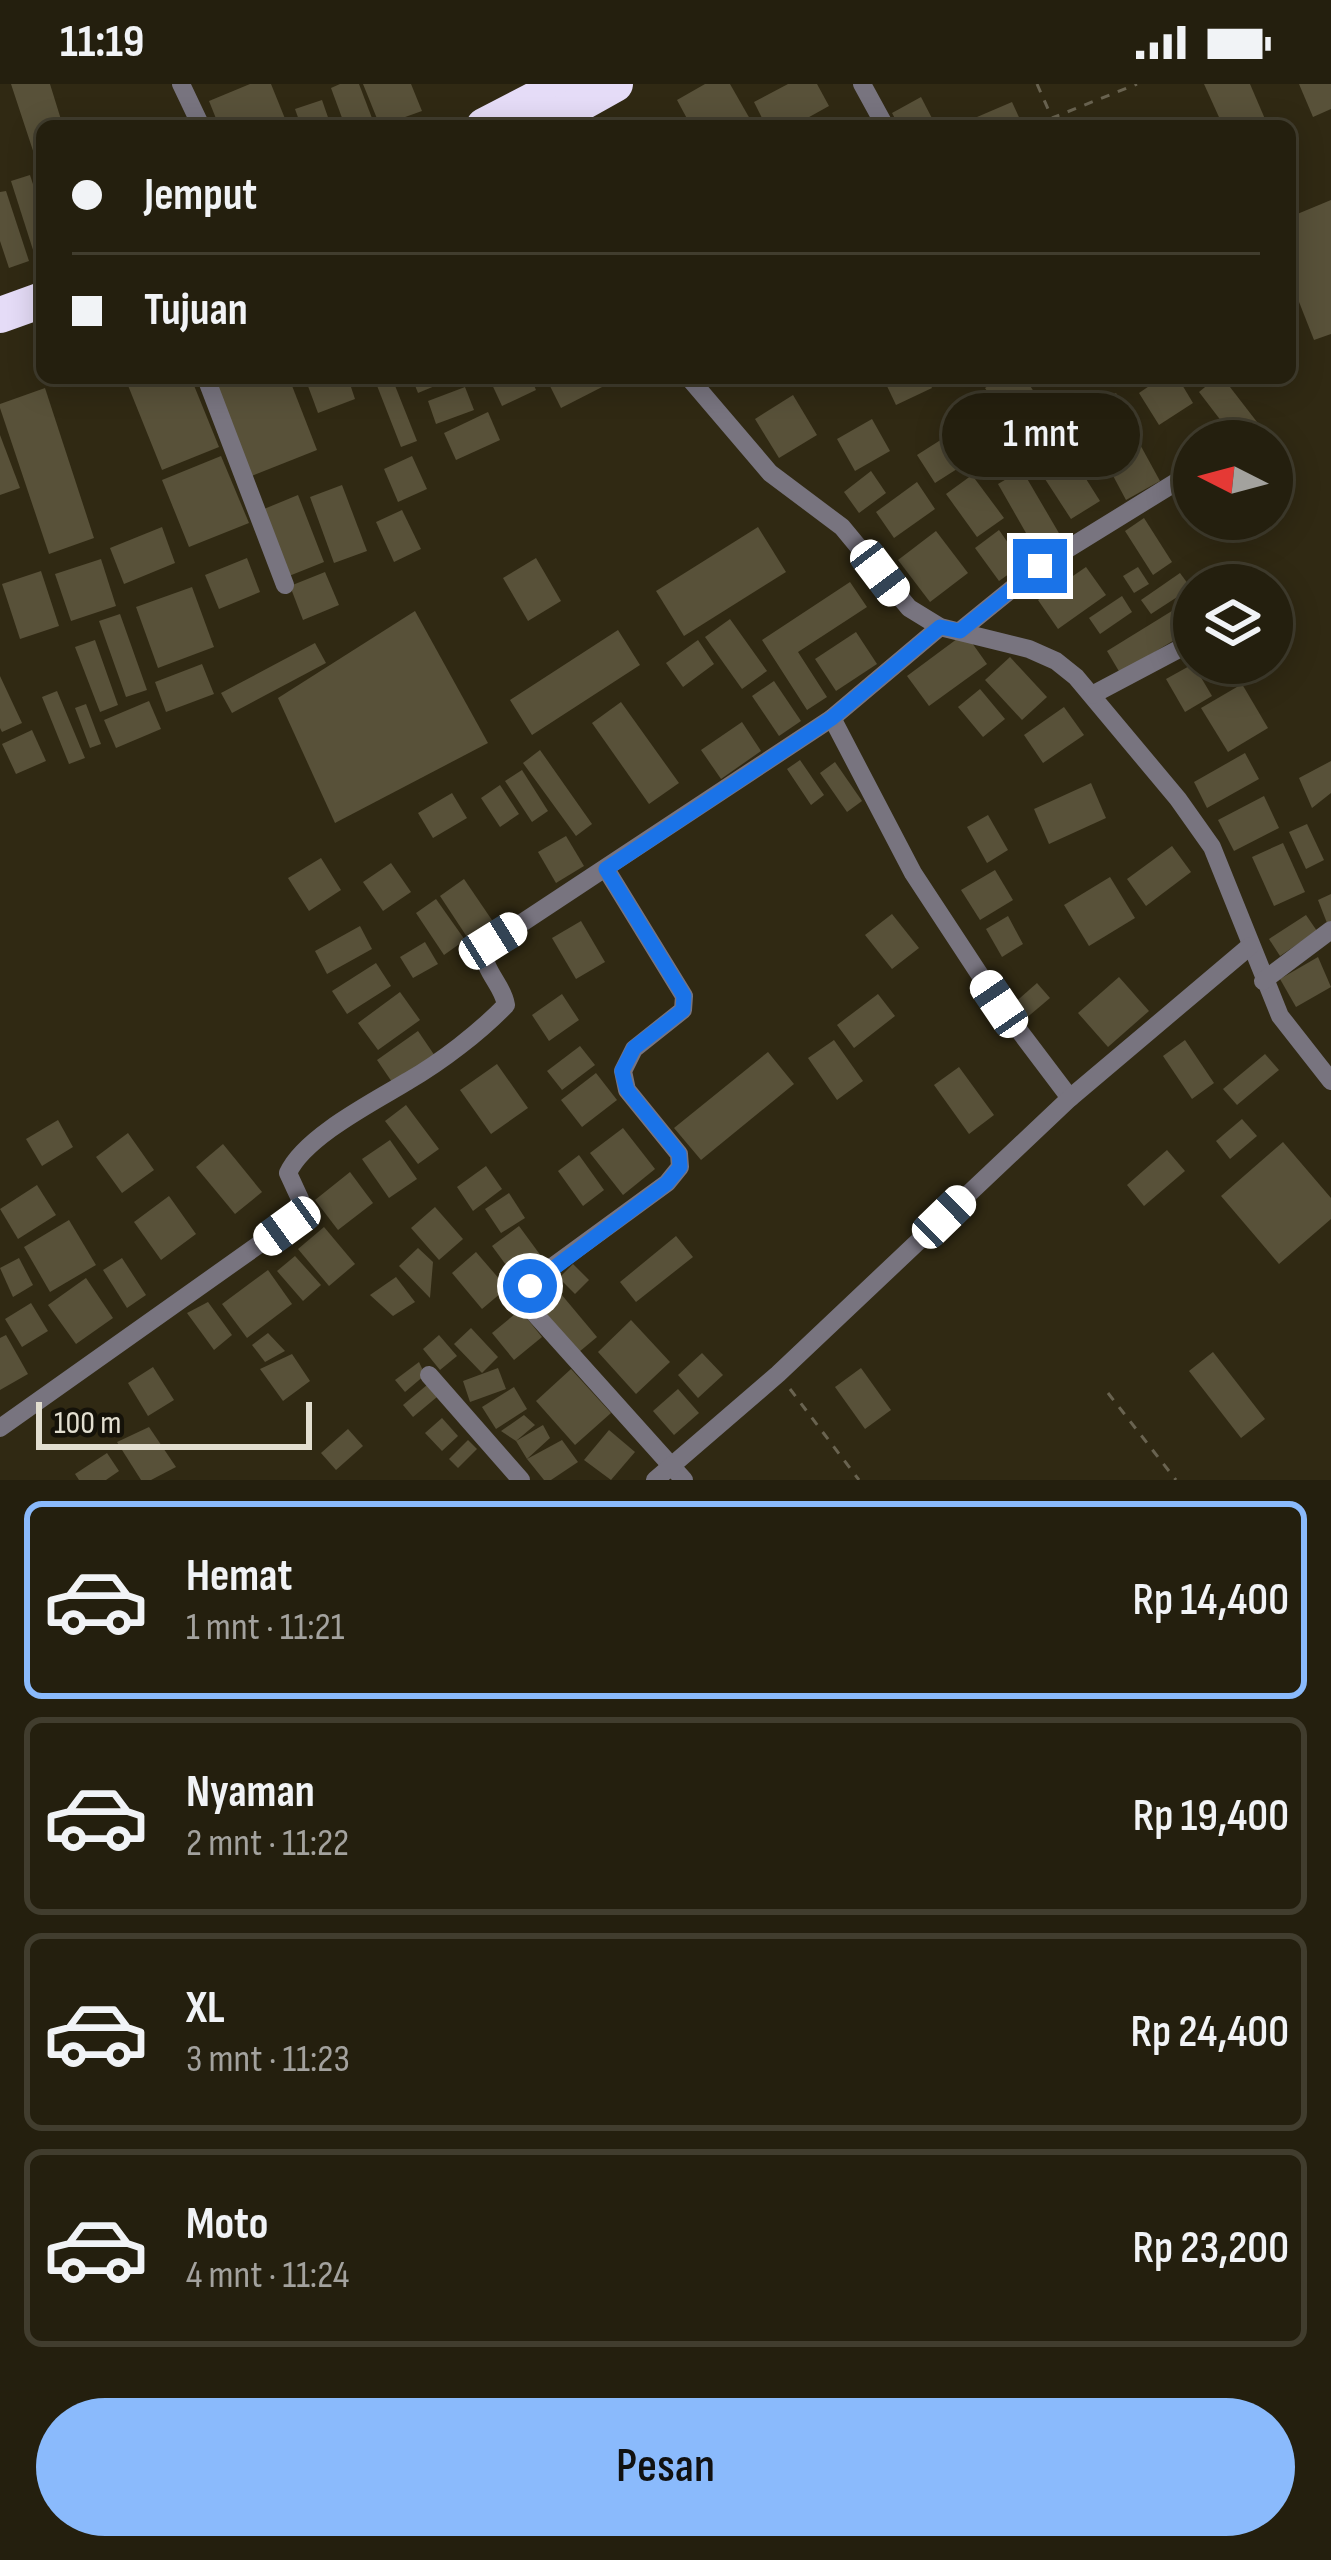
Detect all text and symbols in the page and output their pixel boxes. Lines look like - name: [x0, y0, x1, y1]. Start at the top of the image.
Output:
- text: 11:19: [60, 15, 144, 70]
- text: Jemput: [144, 168, 257, 223]
- text: Tujuan: [144, 283, 248, 338]
- callout: 1 mnt: [941, 392, 1139, 476]
- text: 1 mnt: [1003, 411, 1079, 458]
- north arrow: [1173, 420, 1293, 540]
- map controls: [1173, 420, 1293, 684]
- car: [844, 533, 916, 613]
- route end: [1013, 539, 1067, 593]
- button: layers: [1173, 564, 1293, 684]
- car: [453, 907, 533, 975]
- car: [964, 964, 1034, 1044]
- car: [906, 1179, 982, 1255]
- car: [247, 1190, 327, 1262]
- route start: [503, 1259, 557, 1313]
- scale bar: [36, 1396, 312, 1449]
- text: 100 m: [54, 1403, 121, 1443]
- icon: car: [42, 1546, 150, 1654]
- text: Hemat: [186, 1549, 292, 1604]
- text: Rp 14,400: [1133, 1573, 1289, 1628]
- text: 1 mnt · 11:21: [186, 1604, 344, 1651]
- icon: car: [42, 1762, 150, 1870]
- text: Nyaman: [186, 1765, 315, 1820]
- text: Rp 19,400: [1133, 1789, 1289, 1844]
- text: 2 mnt · 11:22: [186, 1820, 349, 1867]
- icon: car: [42, 1978, 150, 2086]
- text: XL: [186, 1981, 225, 2036]
- text: Rp 24,400: [1131, 2005, 1289, 2060]
- text: 3 mnt · 11:23: [186, 2036, 350, 2083]
- icon: car: [42, 2194, 150, 2302]
- text: Moto: [186, 2197, 268, 2252]
- text: Rp 23,200: [1132, 2221, 1289, 2276]
- text: 4 mnt · 11:24: [186, 2252, 349, 2299]
- button: Pesan: [36, 2398, 1295, 2536]

